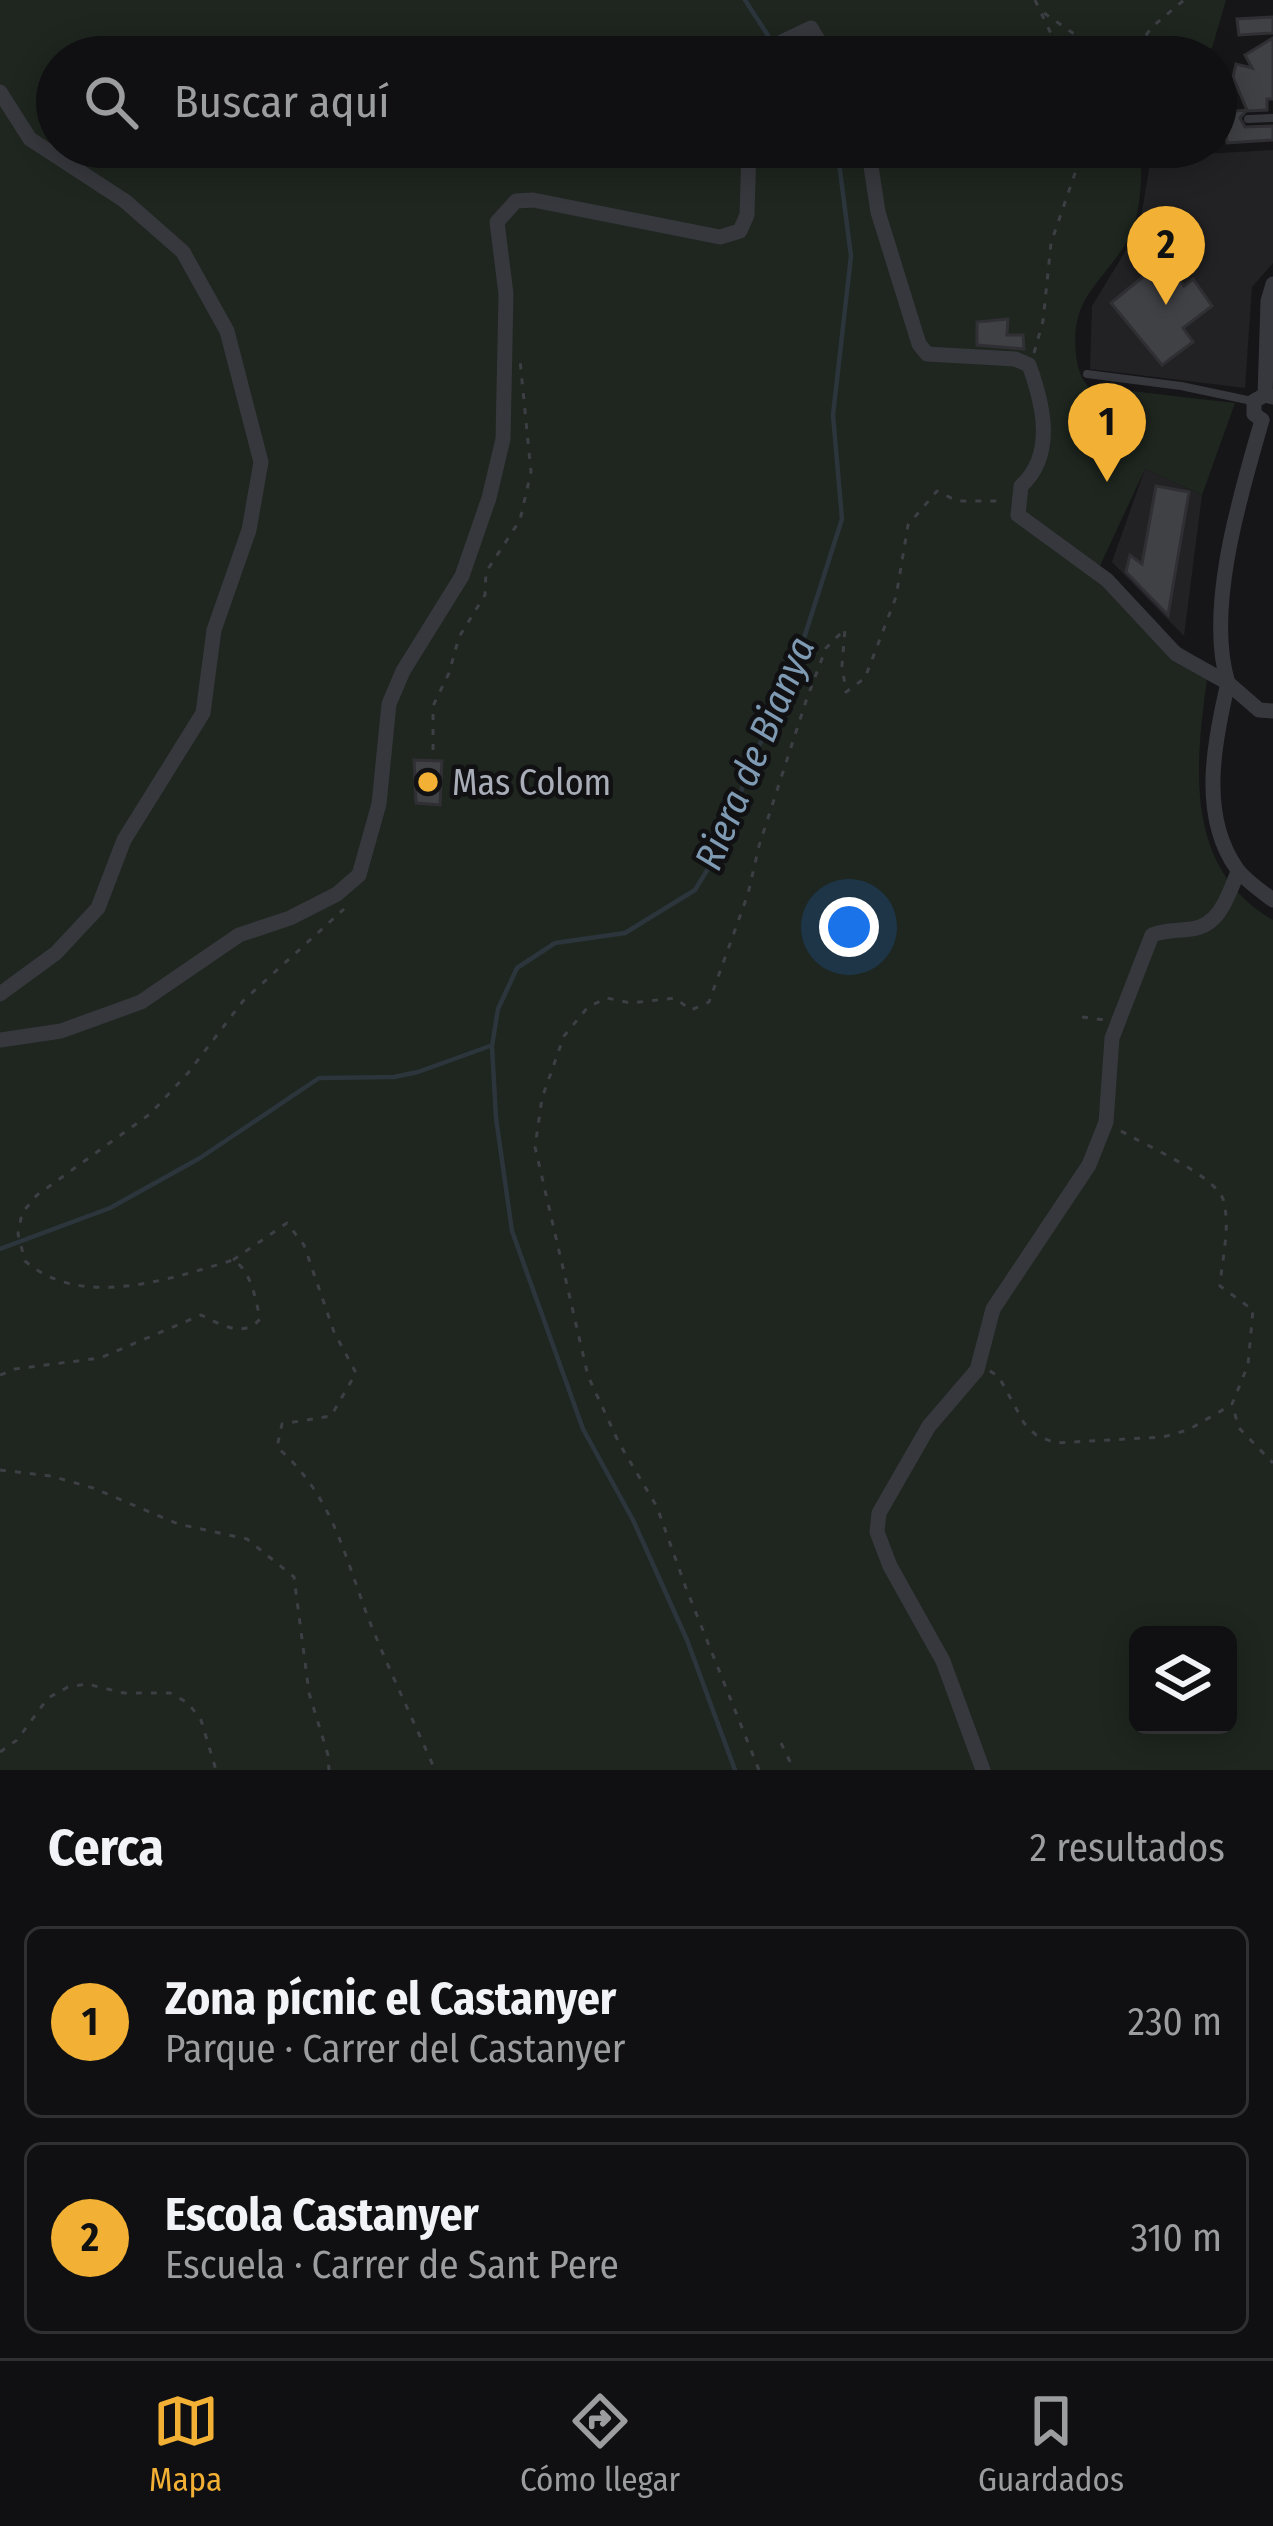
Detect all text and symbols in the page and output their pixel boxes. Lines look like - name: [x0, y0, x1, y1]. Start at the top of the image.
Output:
- search box: [36, 36, 1237, 168]
- icon: search: [78, 69, 144, 135]
- text: Buscar aquí: [174, 75, 390, 129]
- pin: 2: [1127, 206, 1205, 305]
- pin: 1: [1068, 383, 1146, 482]
- water label: Riera de Bianya: [685, 630, 825, 877]
- place label: Mas Colom: [452, 761, 611, 805]
- marker: Mas Colom: [415, 769, 441, 795]
- your location: [819, 897, 879, 957]
- map controls: [1129, 1626, 1237, 1734]
- button: layers: [1129, 1626, 1237, 1734]
- text: Cerca: [48, 1817, 164, 1879]
- text: 2 resultados: [1030, 1825, 1225, 1871]
- text: Zona pícnic el Castanyer: [165, 1972, 616, 2026]
- text: 1: [82, 1999, 98, 2045]
- text: 230 m: [1128, 1999, 1222, 2045]
- text: Parque · Carrer del Castanyer: [165, 2026, 625, 2072]
- text: Escola Castanyer: [165, 2188, 479, 2242]
- text: 2: [81, 2215, 99, 2261]
- text: 310 m: [1131, 2215, 1222, 2261]
- text: Escuela · Carrer de Sant Pere: [165, 2242, 619, 2288]
- tab: Mapa: [149, 2388, 222, 2500]
- tab: Cómo llegar: [520, 2388, 680, 2500]
- tab: Guardados: [978, 2388, 1124, 2500]

